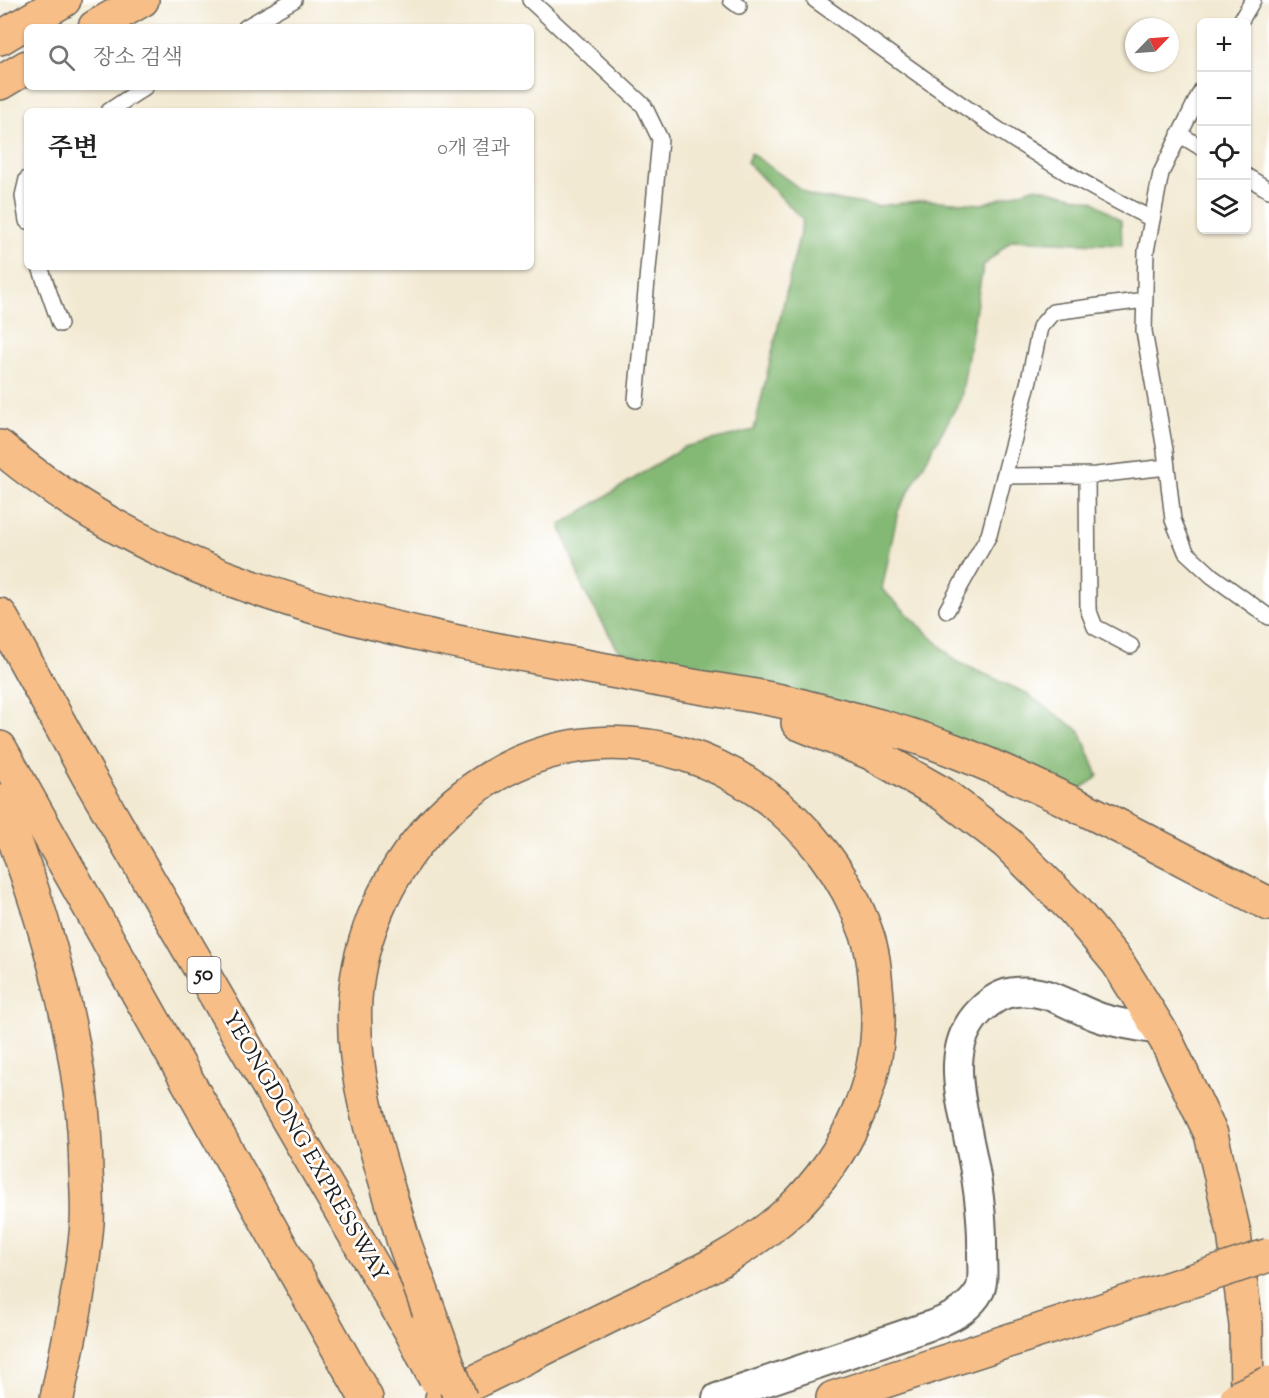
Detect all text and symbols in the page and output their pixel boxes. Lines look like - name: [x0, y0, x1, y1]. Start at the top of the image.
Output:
- north arrow: [1125, 18, 1179, 72]
- map controls: [1197, 18, 1251, 234]
- button: +: [1197, 18, 1251, 72]
- search box: [24, 24, 534, 90]
- icon: search: [45, 41, 78, 74]
- text: 장소 검색: [93, 43, 183, 75]
- button: −: [1197, 72, 1251, 126]
- button: locate: [1197, 126, 1251, 180]
- text: 주변: [48, 131, 98, 168]
- text: 0개 결과: [437, 135, 510, 164]
- button: layers: [1197, 180, 1251, 234]
- road number: 50: [188, 957, 220, 993]
- street label: YEONGDONG EXPRESSWAY: [213, 1006, 395, 1289]

